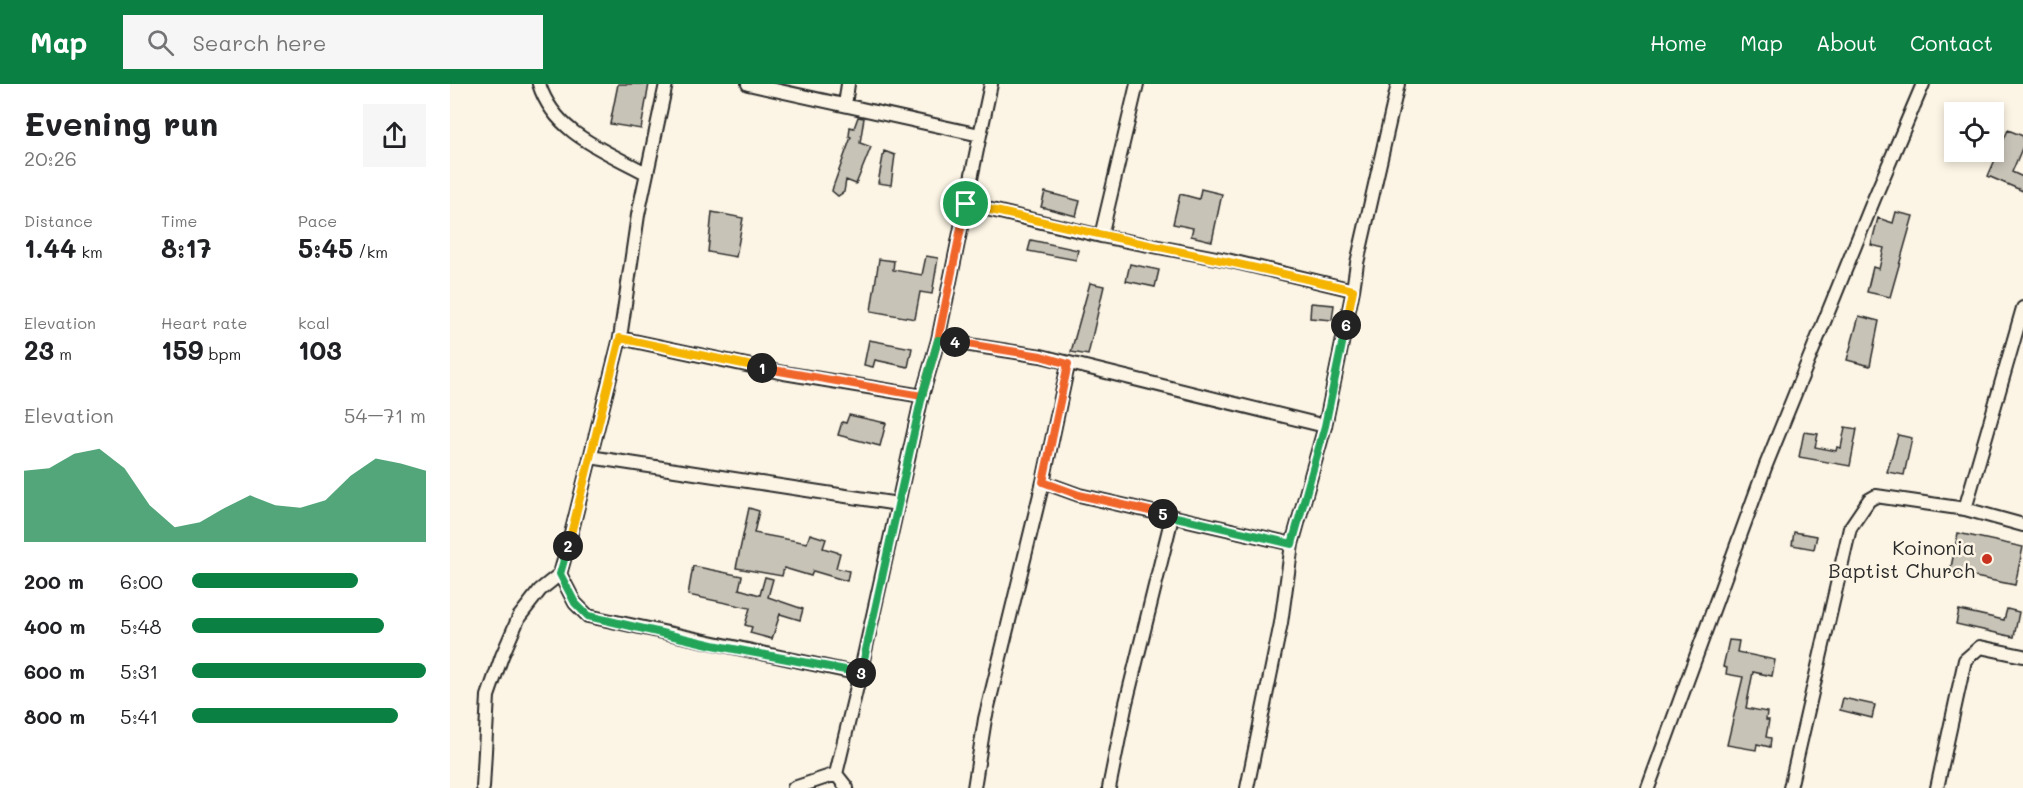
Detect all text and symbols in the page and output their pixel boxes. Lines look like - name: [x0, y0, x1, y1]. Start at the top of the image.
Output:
- search box: [123, 15, 543, 69]
- text: Map: [30, 24, 87, 60]
- icon: search: [144, 26, 177, 59]
- text: Search here: [192, 28, 326, 57]
- text: Home: [1650, 29, 1707, 56]
- text: Map: [1740, 29, 1783, 56]
- text: About: [1816, 29, 1877, 56]
- text: Contact: [1910, 29, 1993, 56]
- text: Evening run: [24, 101, 218, 144]
- map controls: [1944, 102, 2004, 162]
- button: locate: [1944, 102, 2004, 162]
- button: share: [363, 104, 426, 167]
- text: 20:26: [24, 145, 77, 171]
- pin: [940, 178, 991, 229]
- icon: arrive: [949, 187, 982, 220]
- text: Distance: [24, 210, 93, 231]
- text: Time: [161, 210, 197, 231]
- text: Pace: [298, 210, 337, 231]
- text: 1.44: [24, 231, 77, 265]
- text: 8:17: [161, 231, 211, 265]
- text: 5:45: [298, 231, 353, 265]
- text: km: [77, 241, 103, 262]
- text: /km: [353, 241, 388, 262]
- pin: 6: [1331, 310, 1361, 340]
- text: Elevation: [24, 312, 96, 333]
- text: Heart rate: [161, 312, 247, 333]
- text: kcal: [298, 312, 330, 333]
- text: 6: [1341, 314, 1351, 335]
- pin: 4: [940, 327, 970, 357]
- text: 4: [950, 331, 960, 352]
- text: 23: [24, 333, 54, 367]
- text: 159: [161, 333, 203, 367]
- text: 103: [298, 333, 342, 367]
- text: m: [54, 343, 72, 364]
- text: bpm: [203, 343, 241, 364]
- pin: 1: [747, 353, 777, 383]
- text: 1: [758, 357, 766, 378]
- text: Elevation: [24, 402, 114, 428]
- text: 54–71 m: [344, 402, 426, 428]
- pin: 5: [1148, 499, 1178, 529]
- text: 5: [1158, 503, 1168, 524]
- pin: 2: [553, 531, 583, 561]
- place label: Koinonia Baptist Church: [1828, 534, 1975, 583]
- text: 2: [564, 535, 572, 556]
- marker: Koinonia Baptist Church: [1980, 552, 1994, 566]
- text: 200 m: [24, 568, 84, 594]
- text: 6:00: [120, 568, 163, 594]
- text: 400 m: [24, 613, 85, 639]
- text: 5:48: [120, 613, 162, 639]
- text: 600 m: [24, 658, 85, 684]
- text: 5:31: [120, 658, 159, 684]
- pin: 3: [846, 658, 876, 688]
- text: 3: [856, 662, 866, 683]
- text: 800 m: [24, 703, 85, 729]
- text: 5:41: [120, 703, 159, 729]

